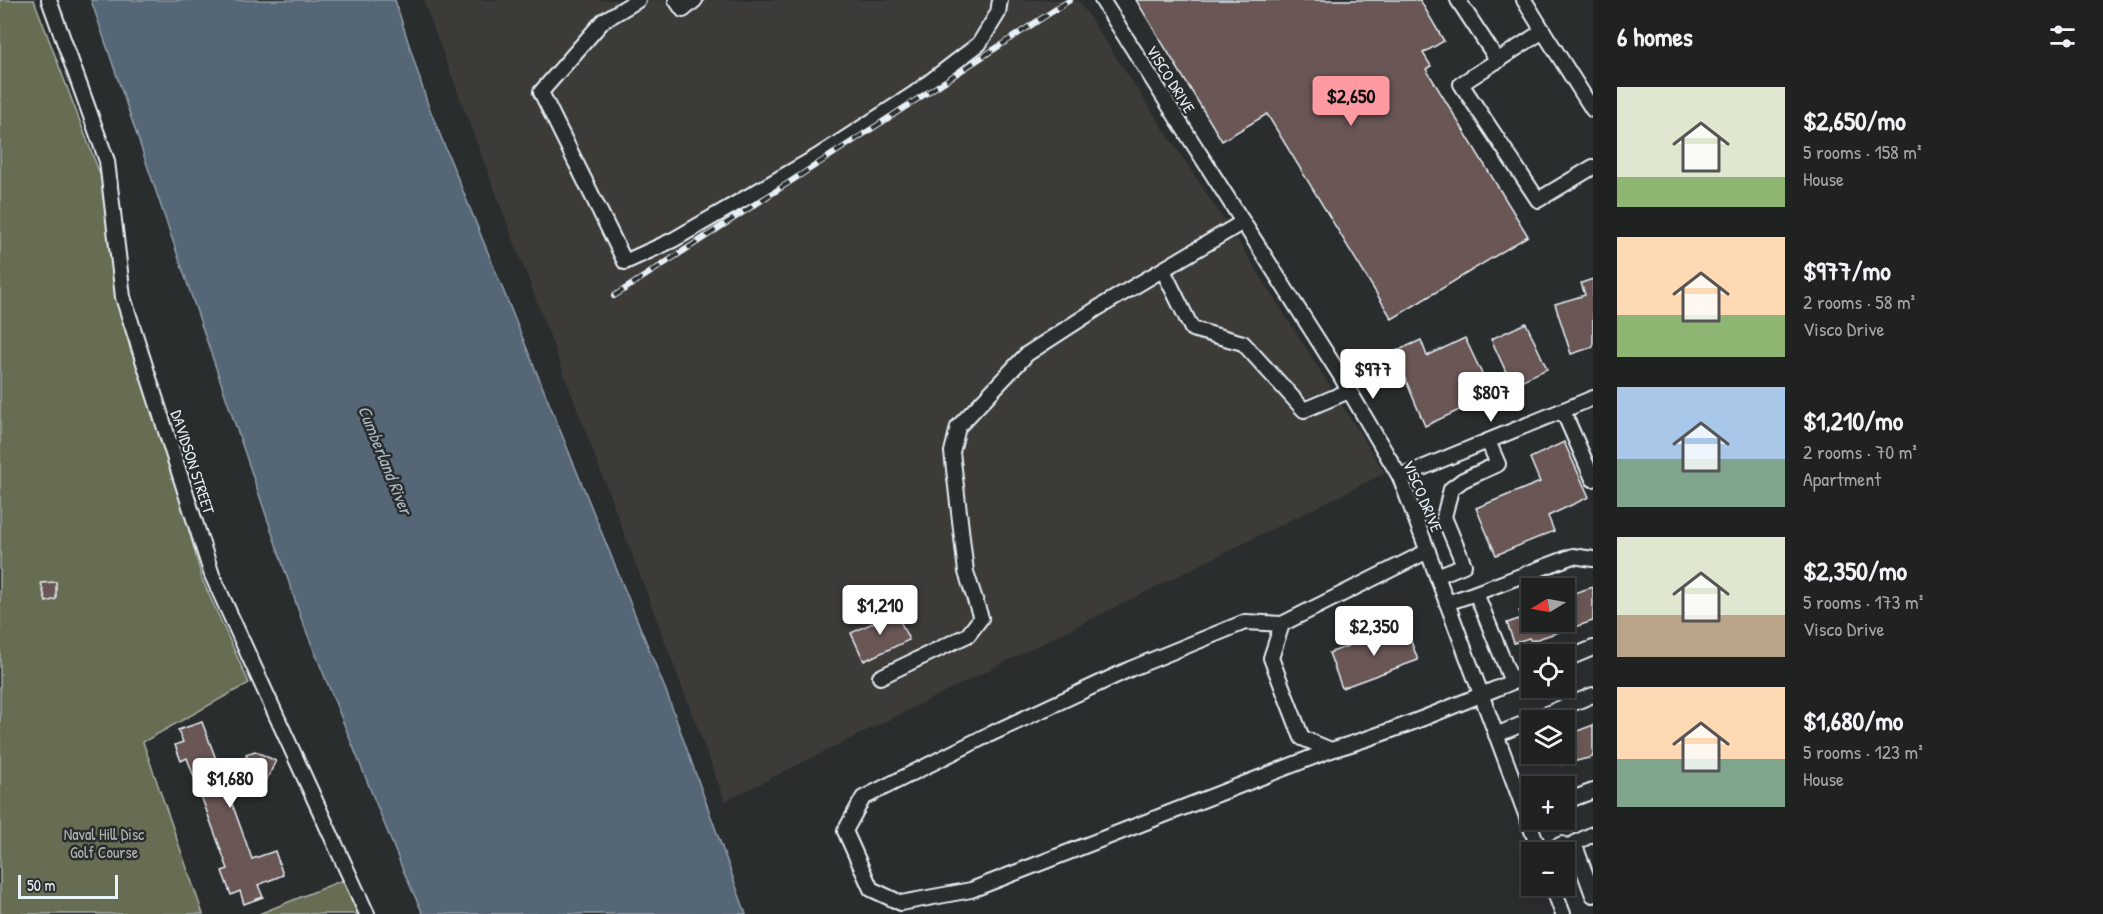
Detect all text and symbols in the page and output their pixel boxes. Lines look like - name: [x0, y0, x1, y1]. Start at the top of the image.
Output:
- text: 6 homes: [1617, 19, 1693, 54]
- icon: filters: [2046, 20, 2079, 53]
- street label: VISCO DRIVE: [1141, 41, 1201, 117]
- pin: $2,650: [1302, 76, 1400, 127]
- text: $2,650: [1327, 82, 1375, 109]
- text: $2,650/mo: [1803, 103, 1906, 138]
- icon: home: [1665, 111, 1737, 183]
- text: 5 rooms · 158 m²: [1803, 138, 1922, 165]
- text: House: [1803, 165, 1844, 192]
- text: $977/mo: [1803, 253, 1891, 288]
- icon: home: [1665, 261, 1737, 333]
- text: 2 rooms · 58 m²: [1803, 288, 1915, 315]
- text: Visco Drive: [1803, 315, 1884, 342]
- pin: $977: [1337, 349, 1409, 400]
- text: $977: [1354, 355, 1392, 382]
- pin: $807: [1455, 372, 1527, 423]
- text: $807: [1472, 378, 1510, 405]
- water label: Cumberland River: [352, 402, 419, 520]
- text: $1,210/mo: [1803, 403, 1903, 438]
- street label: DAVIDSON STREET: [166, 407, 220, 517]
- icon: home: [1665, 411, 1737, 483]
- text: 2 rooms · 70 m²: [1803, 438, 1917, 465]
- street label: VISCO DRIVE: [1398, 457, 1448, 535]
- text: Apartment: [1803, 465, 1881, 492]
- text: $2,350/mo: [1803, 553, 1907, 588]
- icon: home: [1665, 561, 1737, 633]
- north arrow: [1521, 578, 1575, 632]
- map controls: [1521, 578, 1575, 896]
- pin: $1,210: [831, 585, 929, 636]
- text: 5 rooms · 173 m²: [1803, 588, 1923, 615]
- text: $1,210: [856, 591, 904, 618]
- pin: $2,350: [1325, 606, 1423, 657]
- text: $2,350: [1349, 612, 1399, 639]
- text: Visco Drive: [1803, 615, 1884, 642]
- button: locate: [1521, 644, 1575, 698]
- text: $1,680/mo: [1803, 703, 1903, 738]
- button: layers: [1521, 710, 1575, 764]
- icon: home: [1665, 711, 1737, 783]
- text: 5 rooms · 123 m²: [1803, 738, 1923, 765]
- pin: $1,680: [181, 758, 279, 809]
- text: $1,680: [206, 764, 254, 791]
- text: House: [1803, 765, 1844, 792]
- button: +: [1521, 776, 1575, 830]
- park label: Naval Hill Disc Golf Course: [64, 823, 145, 863]
- button: −: [1521, 842, 1575, 896]
- scale bar: [18, 872, 118, 900]
- text: 50 m: [27, 874, 56, 896]

